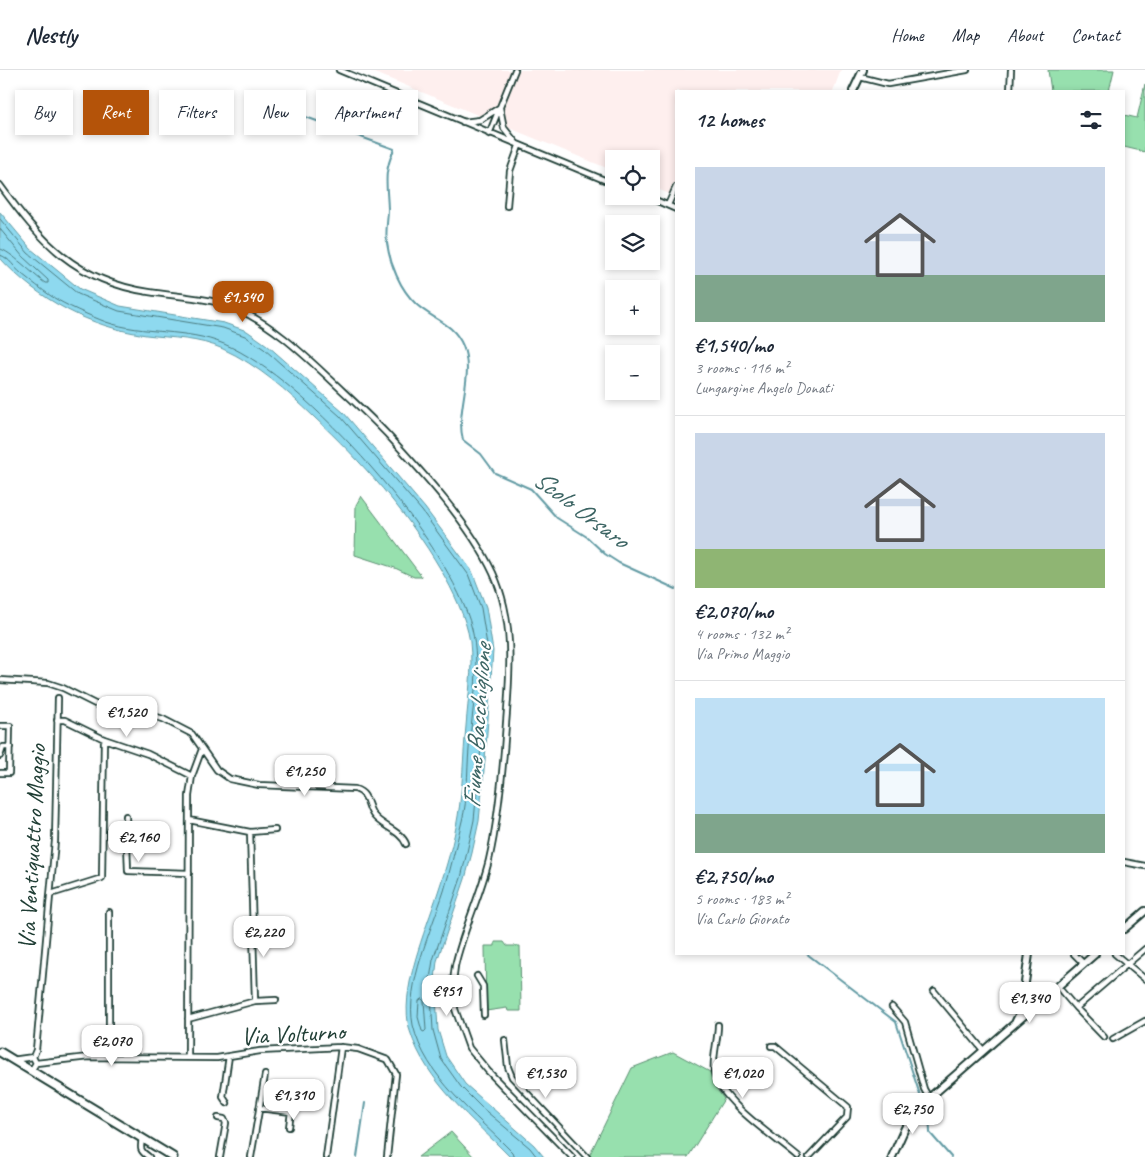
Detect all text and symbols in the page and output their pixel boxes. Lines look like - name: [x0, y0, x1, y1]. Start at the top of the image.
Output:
- text: Nestly: [25, 20, 77, 50]
- text: Home: [891, 24, 924, 46]
- text: Map: [952, 24, 979, 46]
- text: About: [1007, 24, 1043, 46]
- text: Contact: [1071, 24, 1120, 46]
- chip: Buy: [15, 90, 73, 135]
- chip: Rent: [83, 90, 149, 135]
- chip: Filters: [159, 90, 234, 135]
- chip: New: [244, 90, 306, 135]
- chip: Apartment: [316, 90, 418, 135]
- icon: filters: [1077, 106, 1105, 134]
- text: 12 homes: [695, 107, 764, 133]
- map controls: [605, 150, 660, 400]
- button: locate: [605, 150, 660, 205]
- icon: home: [855, 200, 945, 290]
- button: layers: [605, 215, 660, 270]
- pin: €1,540: [202, 280, 284, 323]
- button: +: [605, 280, 660, 335]
- text: €1,540: [224, 287, 262, 307]
- text: €1,540/mo: [695, 332, 773, 358]
- button: −: [605, 345, 660, 400]
- text: 3 rooms · 116 m²: [695, 358, 789, 378]
- text: Lungargine Angelo Donati: [695, 378, 832, 398]
- water label: Scolo Orsaro: [527, 463, 638, 558]
- icon: home: [855, 465, 945, 555]
- text: €2,070/mo: [695, 598, 773, 624]
- text: 4 rooms · 132 m²: [695, 624, 789, 644]
- water label: Fiume Bacchiglione: [455, 639, 499, 809]
- text: Via Primo Maggio: [695, 644, 789, 664]
- pin: €1,520: [86, 696, 168, 738]
- text: €1,520: [108, 702, 146, 722]
- icon: home: [855, 730, 945, 820]
- street label: Via Ventiquattro Maggio: [11, 742, 53, 950]
- pin: €1,250: [264, 754, 346, 797]
- text: €1,250: [286, 761, 324, 781]
- pin: €2,160: [98, 820, 180, 863]
- text: €2,160: [119, 827, 159, 847]
- text: €2,750/mo: [695, 863, 773, 889]
- text: 5 rooms · 183 m²: [695, 889, 789, 909]
- text: Via Carlo Giorato: [695, 909, 789, 929]
- pin: €2,220: [223, 916, 305, 958]
- text: €2,220: [244, 922, 284, 942]
- pin: €951: [417, 974, 477, 1017]
- text: €951: [433, 981, 461, 1001]
- pin: €1,340: [989, 982, 1071, 1024]
- text: €1,340: [1010, 988, 1050, 1008]
- street label: Via Volturno: [240, 1015, 349, 1053]
- pin: €2,070: [71, 1024, 153, 1067]
- text: €2,070: [92, 1031, 132, 1051]
- pin: €1,530: [505, 1056, 587, 1099]
- pin: €1,020: [702, 1056, 784, 1099]
- text: €1,530: [527, 1063, 565, 1083]
- text: €1,020: [723, 1063, 763, 1083]
- pin: €1,310: [253, 1078, 335, 1121]
- text: €1,310: [274, 1085, 314, 1105]
- pin: €2,750: [872, 1092, 954, 1135]
- text: €2,750: [894, 1099, 932, 1119]

